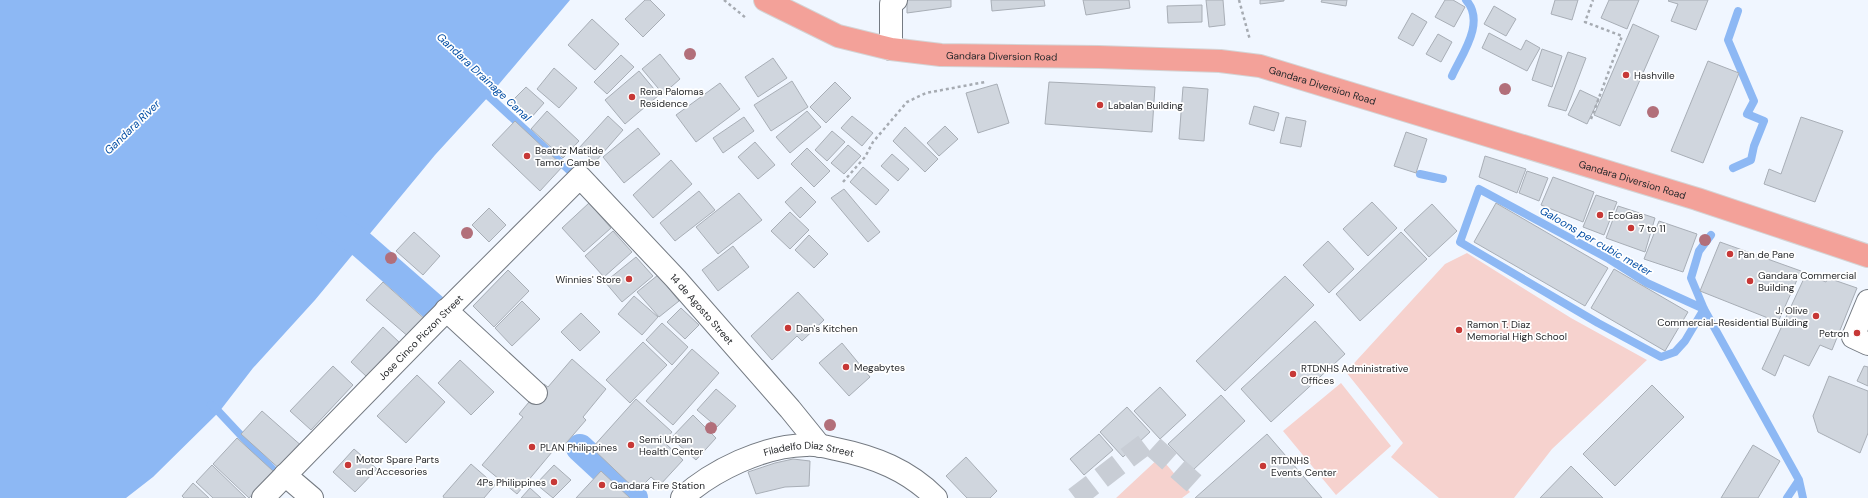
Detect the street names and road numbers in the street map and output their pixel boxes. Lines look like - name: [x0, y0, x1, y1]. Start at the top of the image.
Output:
- street label: Gandara Diversion Road: [946, 49, 1057, 63]
- street label: Gandara Diversion Road: [1267, 63, 1378, 107]
- street label: Gandara Diversion Road: [1577, 157, 1687, 202]
- street label: 14 de Agosto Street: [668, 271, 737, 347]
- street label: Jose Cinco Piczon Street: [375, 291, 466, 383]
- street label: Filadelfo Diaz Street: [762, 438, 856, 459]

